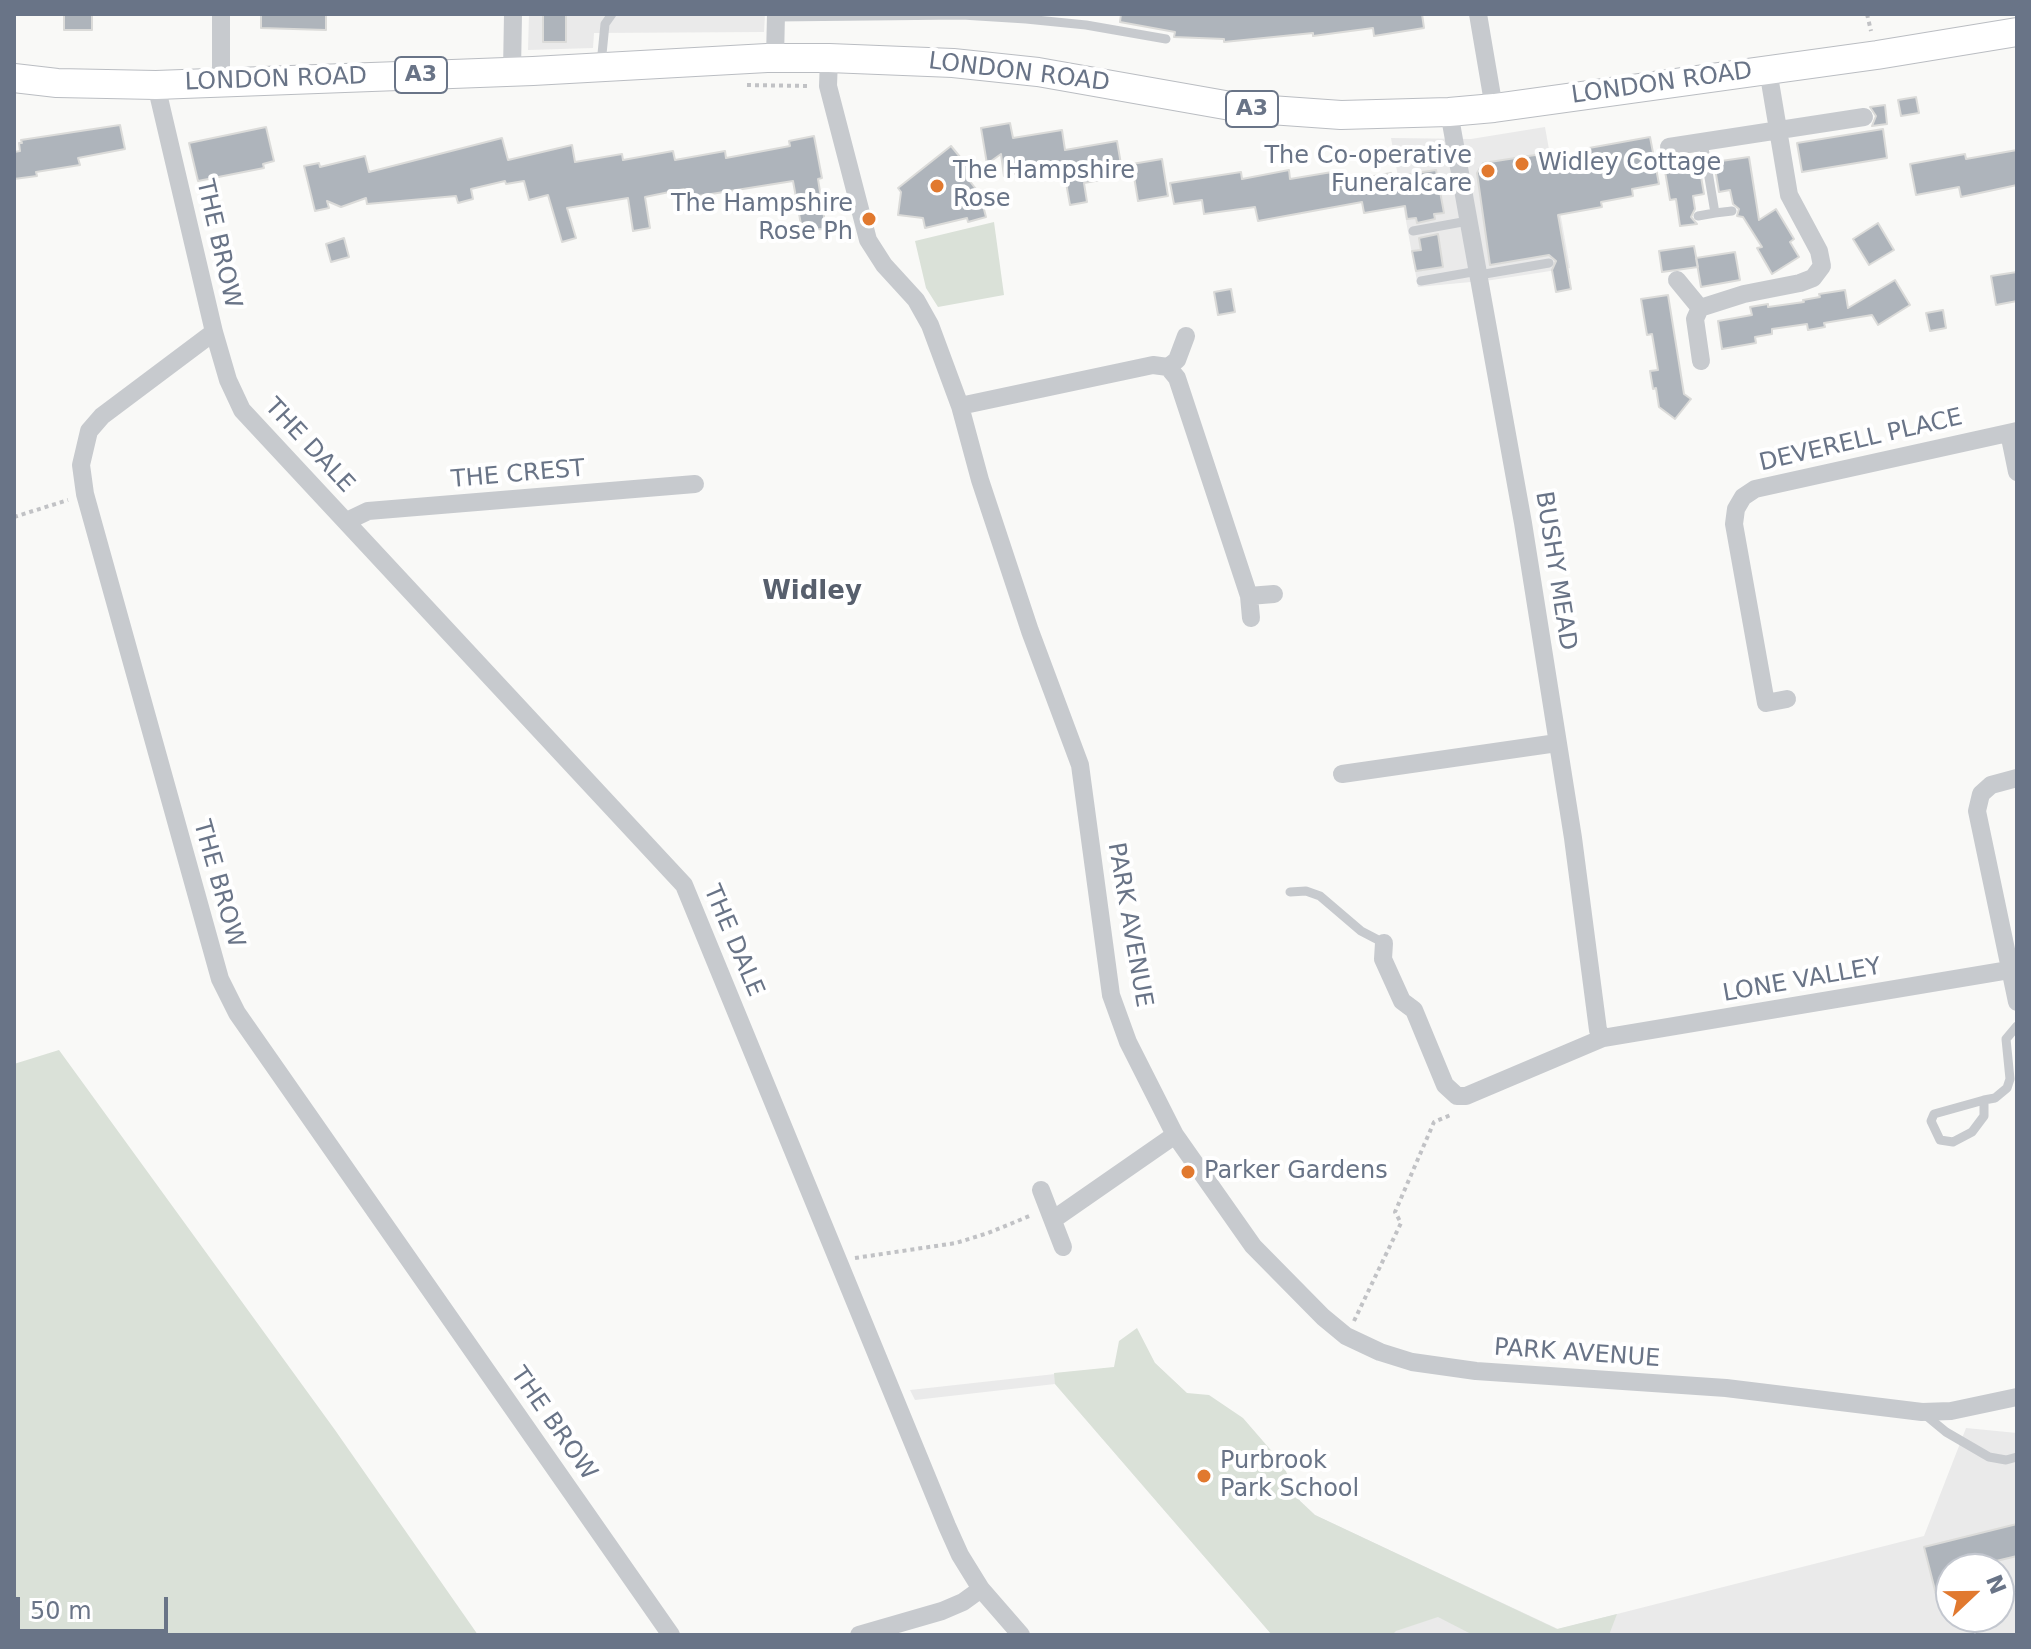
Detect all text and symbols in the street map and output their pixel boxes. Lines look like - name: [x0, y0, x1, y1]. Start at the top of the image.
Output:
- street label: LONDON ROAD: [927, 48, 1111, 98]
- road number: A3: [395, 57, 447, 93]
- street label: LONDON ROAD: [1570, 57, 1754, 111]
- street label: LONDON ROAD: [184, 62, 368, 98]
- road number: A3: [1226, 91, 1278, 127]
- place label: The Co-operative Funeralcare: [1264, 143, 1472, 199]
- place label: Widley Cottage: [1538, 150, 1721, 178]
- marker: Widley Cottage: [1513, 155, 1531, 173]
- place label: The Hampshire Rose: [953, 158, 1135, 214]
- marker: The Co-operative Funeralcare: [1479, 162, 1497, 180]
- street label: THE BROW: [189, 177, 247, 311]
- marker: The Hampshire Rose: [928, 177, 946, 195]
- place label: The Hampshire Rose Ph: [671, 191, 853, 247]
- marker: The Hampshire Rose Ph: [860, 210, 878, 228]
- street label: THE DALE: [258, 393, 360, 499]
- street label: DEVERELL PLACE: [1757, 404, 1965, 478]
- street label: THE CREST: [450, 455, 586, 495]
- street label: BUSHY MEAD: [1528, 490, 1582, 652]
- district label: Widley: [762, 576, 862, 608]
- street label: THE BROW: [186, 817, 250, 951]
- street label: PARK AVENUE: [1100, 840, 1158, 1010]
- street label: THE DALE: [697, 881, 769, 1001]
- street label: LONE VALLEY: [1721, 953, 1883, 1009]
- place label: Parker Gardens: [1204, 1158, 1388, 1186]
- marker: Parker Gardens: [1179, 1163, 1197, 1181]
- street label: PARK AVENUE: [1493, 1334, 1661, 1374]
- street label: THE BROW: [504, 1362, 602, 1486]
- place label: Purbrook Park School: [1220, 1448, 1359, 1504]
- marker: Purbrook Park School: [1195, 1467, 1213, 1485]
- north arrow: [1935, 1553, 2015, 1633]
- text: N: [1981, 1571, 2011, 1598]
- scale bar: [20, 1581, 172, 1631]
- text: 50 m: [30, 1597, 92, 1625]

